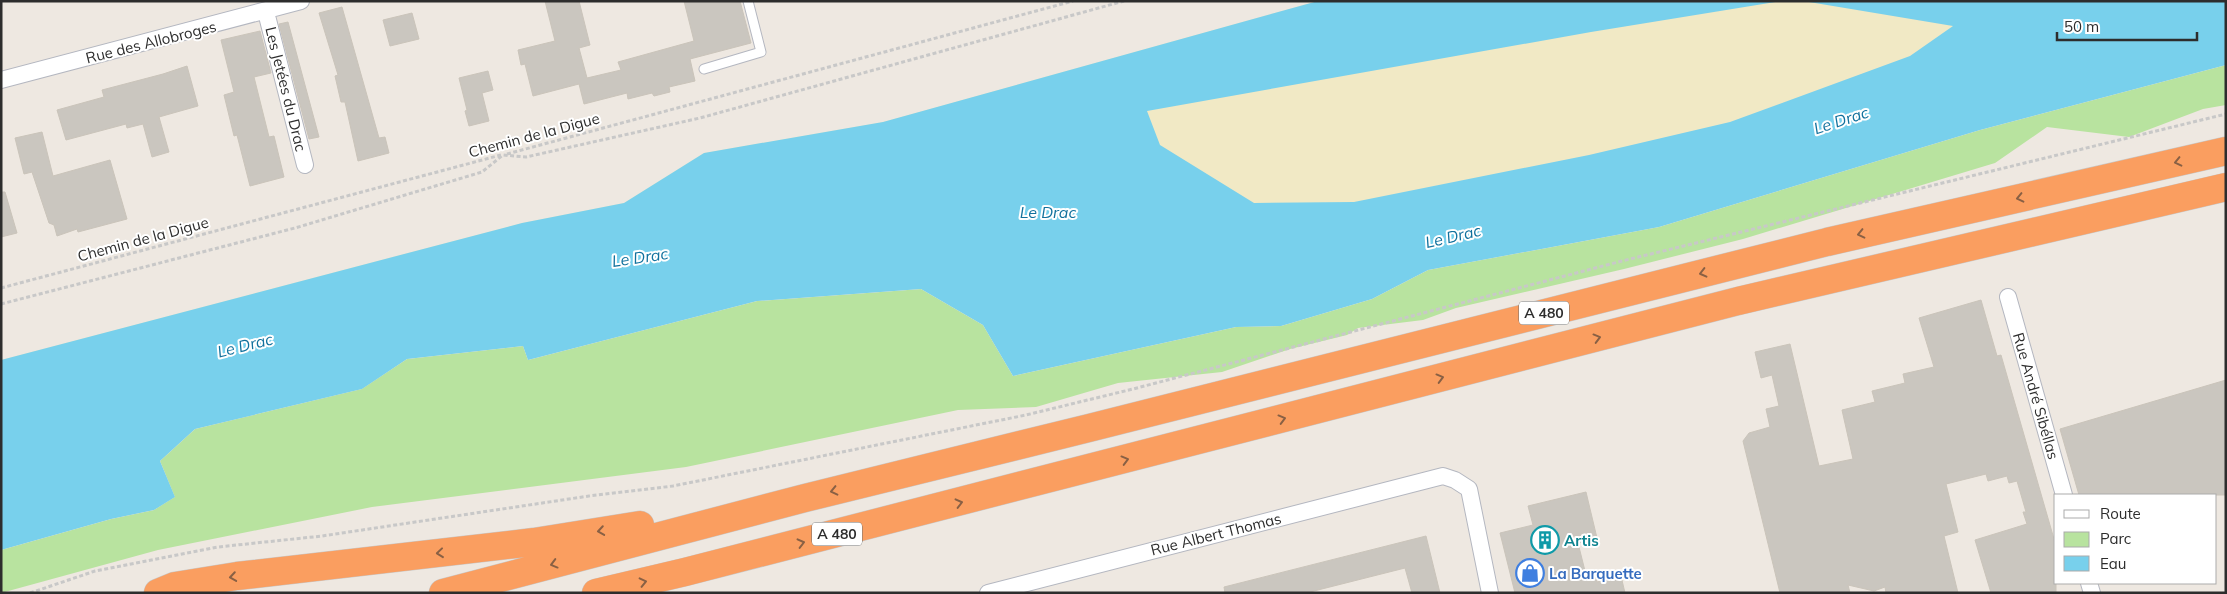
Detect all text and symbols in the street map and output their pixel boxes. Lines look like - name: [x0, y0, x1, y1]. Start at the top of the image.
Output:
- scale bar: [2057, 10, 2197, 42]
- street label: Rue des Allobroges: [84, 17, 218, 67]
- text: 50 m: [2064, 17, 2099, 36]
- street label: Les Jetées du Drac: [261, 25, 311, 153]
- water label: Le Drac: [1811, 102, 1871, 138]
- street label: Chemin de la Digue: [466, 108, 602, 162]
- one-way arrow: [2174, 156, 2183, 167]
- one-way arrow: [2015, 192, 2024, 203]
- water label: Le Drac: [1020, 202, 1076, 222]
- street label: Chemin de la Digue: [75, 212, 211, 266]
- water label: Le Drac: [1423, 220, 1483, 252]
- one-way arrow: [1857, 228, 1866, 239]
- water label: Le Drac: [611, 243, 670, 271]
- one-way arrow: [1699, 267, 1708, 278]
- road number: A 480: [1519, 302, 1569, 324]
- water label: Le Drac: [215, 328, 275, 362]
- street label: Rue André Sibéllas: [2009, 330, 2063, 462]
- one-way arrow: [1593, 333, 1601, 343]
- one-way arrow: [1435, 374, 1443, 384]
- one-way arrow: [1278, 414, 1287, 425]
- one-way arrow: [1121, 455, 1130, 466]
- one-way arrow: [830, 485, 839, 496]
- legend: [2054, 494, 2217, 584]
- one-way arrow: [954, 498, 962, 508]
- text: Route: [2100, 504, 2141, 523]
- street label: Rue Albert Thomas: [1149, 509, 1283, 559]
- road number: A 480: [812, 522, 862, 546]
- building icon: Artis: [1530, 525, 1560, 555]
- one-way arrow: [597, 526, 605, 536]
- text: Parc: [2100, 529, 2131, 548]
- place label: Artis: [1564, 531, 1599, 550]
- one-way arrow: [797, 538, 806, 549]
- one-way arrow: [436, 547, 444, 558]
- text: Eau: [2100, 554, 2126, 573]
- one-way arrow: [551, 558, 559, 568]
- shop icon: La Barquette: [1515, 558, 1545, 588]
- place label: La Barquette: [1549, 564, 1642, 583]
- one-way arrow: [229, 571, 237, 581]
- one-way arrow: [639, 577, 648, 588]

